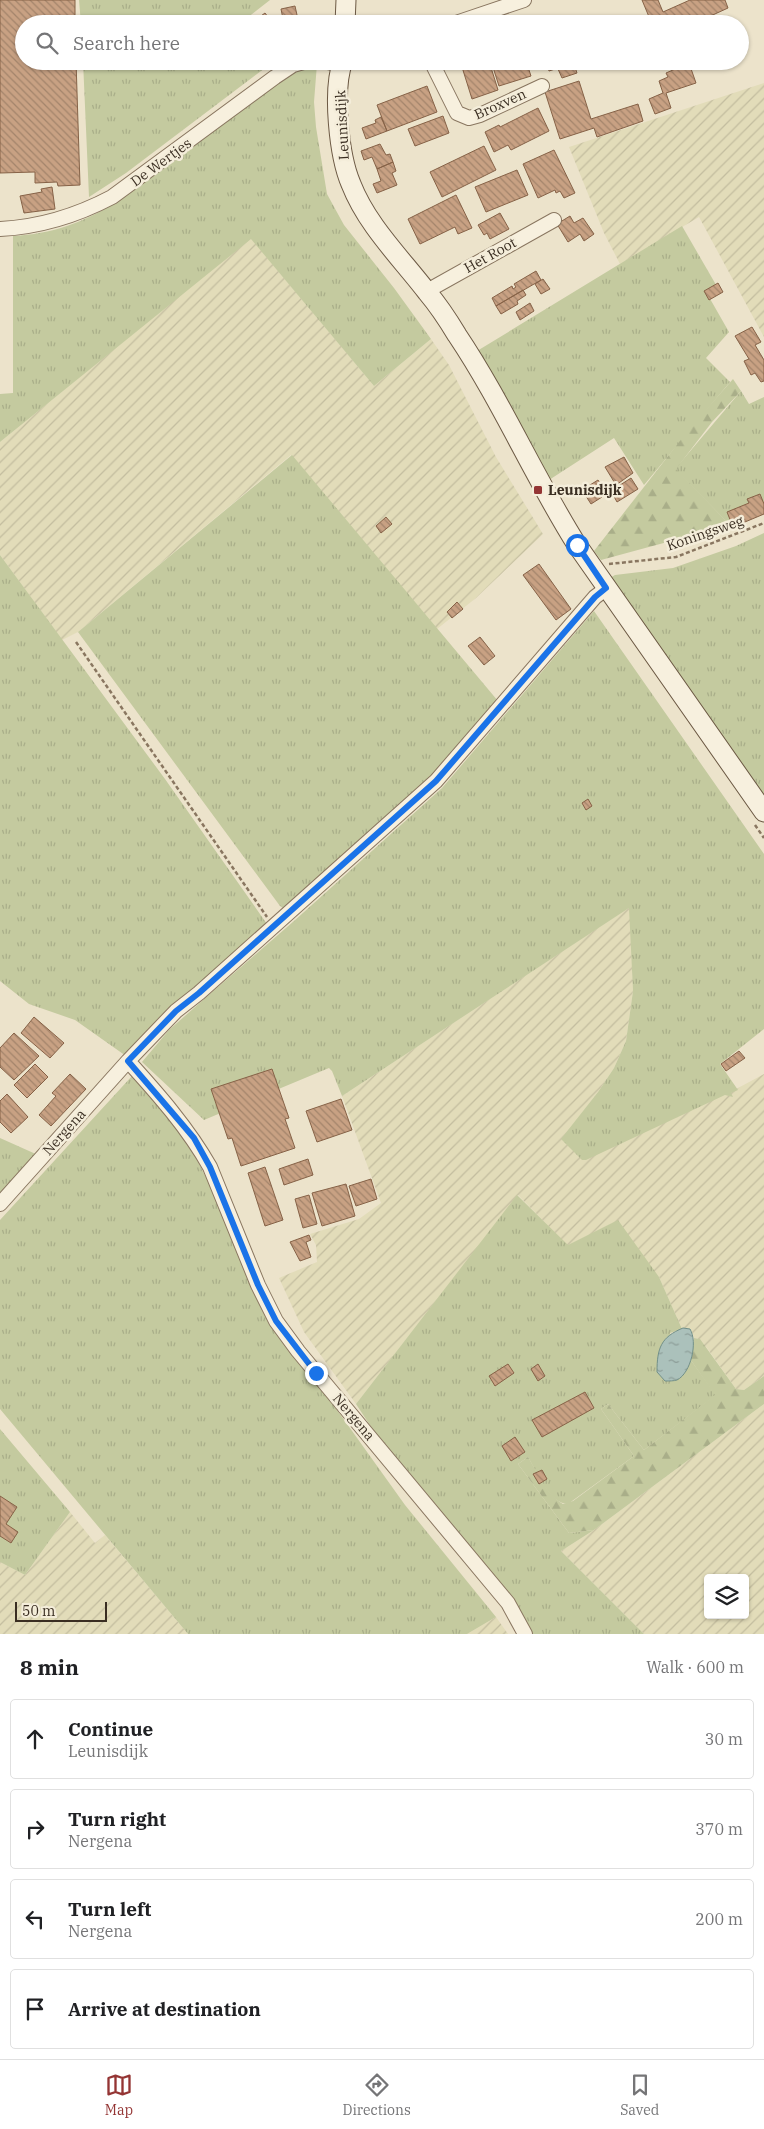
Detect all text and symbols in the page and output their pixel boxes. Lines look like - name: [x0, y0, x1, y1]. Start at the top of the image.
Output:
- search box: [15, 15, 749, 70]
- icon: search: [33, 29, 61, 57]
- text: Search here: [73, 31, 180, 55]
- street label: Broxven: [471, 85, 529, 123]
- street label: Leunisdijk: [331, 89, 353, 160]
- street label: De Wertjes: [127, 134, 195, 190]
- street label: Het Root: [461, 233, 519, 277]
- place label: Leunisdijk: [548, 481, 622, 499]
- marker: Leunisdijk: [532, 484, 544, 496]
- street label: Koningsweg: [664, 511, 746, 555]
- route start: [566, 534, 589, 557]
- street label: Nergena: [39, 1105, 90, 1159]
- route end: [305, 1362, 328, 1385]
- street label: Nergena: [329, 1390, 379, 1445]
- map controls: [704, 1574, 749, 1619]
- button: layers: [704, 1574, 749, 1619]
- scale bar: [15, 1599, 108, 1622]
- text: 50 m: [22, 1602, 55, 1620]
- text: 8 min: [20, 1653, 79, 1681]
- text: Walk · 600 m: [646, 1657, 744, 1677]
- text: Continue: [68, 1717, 153, 1741]
- icon: ahead: [21, 1725, 49, 1753]
- text: 30 m: [705, 1729, 743, 1749]
- text: Leunisdijk: [68, 1741, 148, 1761]
- text: Turn right: [68, 1807, 166, 1831]
- icon: right: [21, 1815, 49, 1843]
- text: 370 m: [695, 1819, 743, 1839]
- text: Nergena: [68, 1831, 132, 1851]
- text: Turn left: [68, 1897, 151, 1921]
- icon: left: [21, 1905, 49, 1933]
- text: 200 m: [695, 1909, 743, 1929]
- text: Nergena: [68, 1921, 132, 1941]
- icon: arrive: [21, 1995, 49, 2023]
- text: Arrive at destination: [68, 1997, 261, 2021]
- tab: Map: [105, 2071, 133, 2119]
- tab: Directions: [343, 2071, 411, 2119]
- tab: Saved: [620, 2071, 659, 2119]

